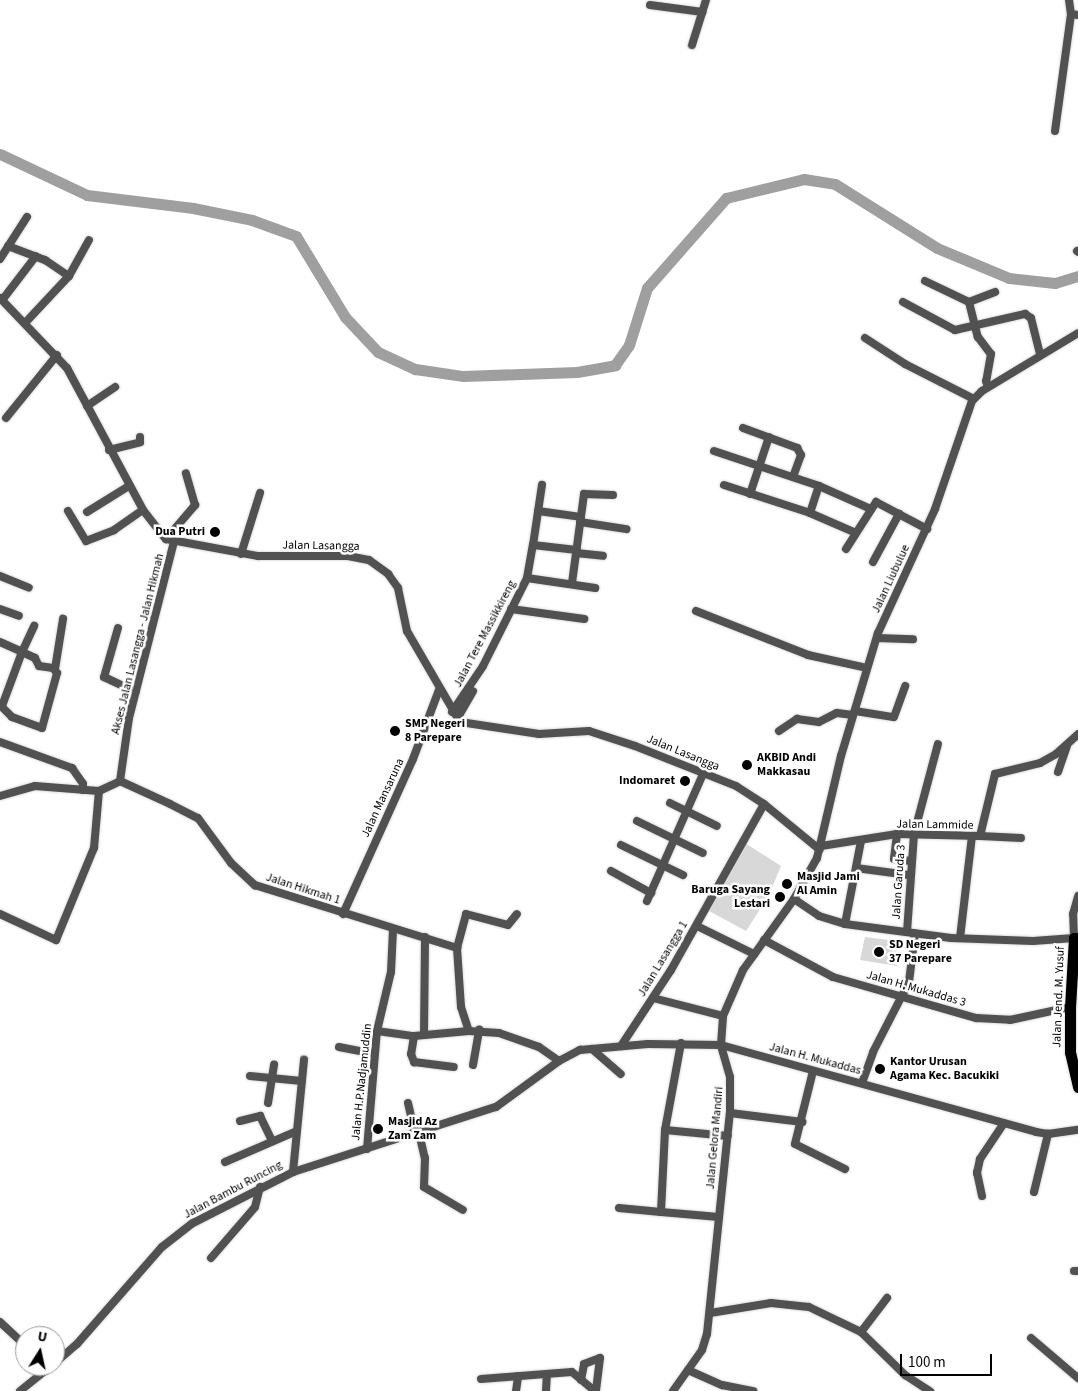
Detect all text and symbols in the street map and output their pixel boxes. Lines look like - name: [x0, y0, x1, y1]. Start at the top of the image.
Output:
- place label: Dua Putri: [155, 525, 205, 539]
- marker: Dua Putri: [209, 526, 221, 538]
- street label: Jalan Lasangga: [282, 538, 360, 554]
- street label: Jalan Liubulue: [869, 542, 913, 616]
- street label: Akses Jalan Lasangga - Jalan Hikmah: [109, 552, 167, 736]
- street label: Jalan Tere Massikkireng: [451, 578, 519, 690]
- place label: SMP Negeri 8 Parepare: [405, 717, 465, 745]
- marker: SMP Negeri 8 Parepare: [389, 725, 401, 737]
- street label: Jalan Lasangga: [644, 732, 722, 774]
- place label: AKBID Andi Makkasau: [757, 751, 816, 779]
- street label: Jalan Mansaruna: [358, 756, 408, 840]
- marker: AKBID Andi Makkasau: [741, 759, 753, 771]
- place label: Indomaret: [619, 774, 675, 788]
- marker: Indomaret: [679, 775, 691, 787]
- street label: Jalan Lammide: [896, 817, 974, 833]
- street label: Jalan Garuda 3: [889, 844, 909, 920]
- street label: Jalan Hikmah 1: [264, 870, 342, 908]
- place label: Masjid Jami Al Amin: [797, 870, 860, 898]
- marker: Masjid Jami Al Amin: [781, 878, 793, 890]
- place label: Baruga Sayang Lestari: [691, 883, 770, 911]
- marker: Baruga Sayang Lestari: [774, 891, 786, 903]
- street label: Jalan Lasangga 1: [635, 919, 691, 999]
- place label: SD Negeri 37 Parepare: [889, 938, 952, 966]
- marker: SD Negeri 37 Parepare: [873, 946, 885, 958]
- street label: Jalan Jend. M. Yusuf: [1050, 946, 1068, 1048]
- street label: Jalan H. Mukaddas 3: [865, 968, 967, 1010]
- street label: Jalan H.P.Nadjamuddin: [349, 1023, 375, 1141]
- street label: Jalan H. Mukaddas: [767, 1040, 863, 1078]
- place label: Kantor Urusan Agama Kec. Bacukiki: [890, 1055, 999, 1083]
- marker: Kantor Urusan Agama Kec. Bacukiki: [874, 1063, 886, 1075]
- street label: Jalan Gelora Mandiri: [703, 1086, 727, 1190]
- place label: Masjid Az Zam Zam: [388, 1115, 437, 1143]
- marker: Masjid Az Zam Zam: [372, 1123, 384, 1135]
- street label: Jalan Bambu Runcing: [181, 1158, 285, 1222]
- north arrow: [15, 1326, 65, 1376]
- text: U: [36, 1327, 49, 1348]
- scale bar: [903, 1344, 996, 1376]
- text: 100 m: [908, 1352, 946, 1373]

